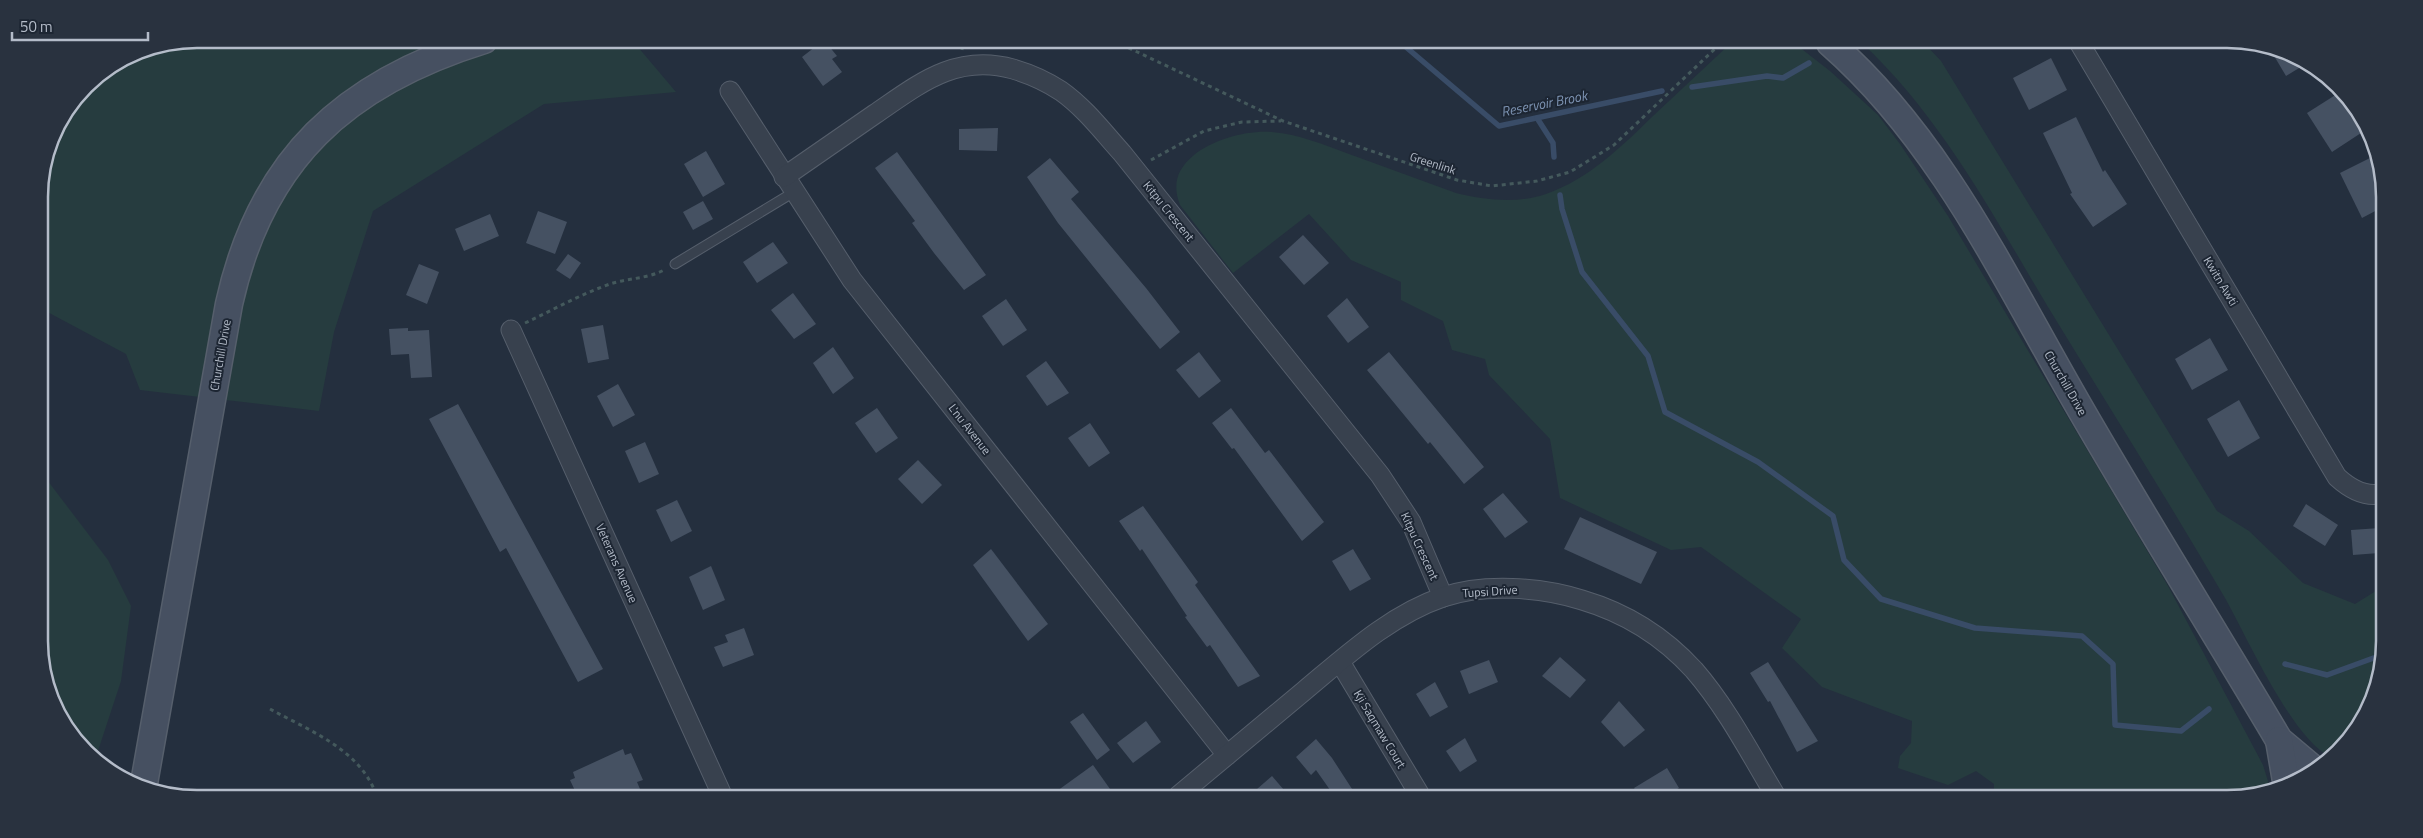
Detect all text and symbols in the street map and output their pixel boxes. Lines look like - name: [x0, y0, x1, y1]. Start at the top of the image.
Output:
- scale bar: [12, 10, 149, 42]
- text: 50 m: [20, 15, 53, 38]
- water label: Reservoir Brook: [1499, 84, 1590, 122]
- street label: Greenlink: [1407, 147, 1459, 179]
- street label: Kitpu Crescent: [1139, 177, 1200, 246]
- street label: Kwitn Awti: [2199, 253, 2243, 309]
- street label: Churchill Drive: [204, 318, 236, 392]
- street label: Churchill Drive: [2040, 347, 2092, 419]
- street label: L'nu Avenue: [944, 399, 996, 459]
- street label: Kitpu Crescent: [1396, 509, 1444, 584]
- street label: Veterans Avenue: [591, 520, 643, 606]
- street label: Tupsi Drive: [1462, 580, 1518, 602]
- street label: Kji Saqmaw Court: [1349, 686, 1411, 773]

